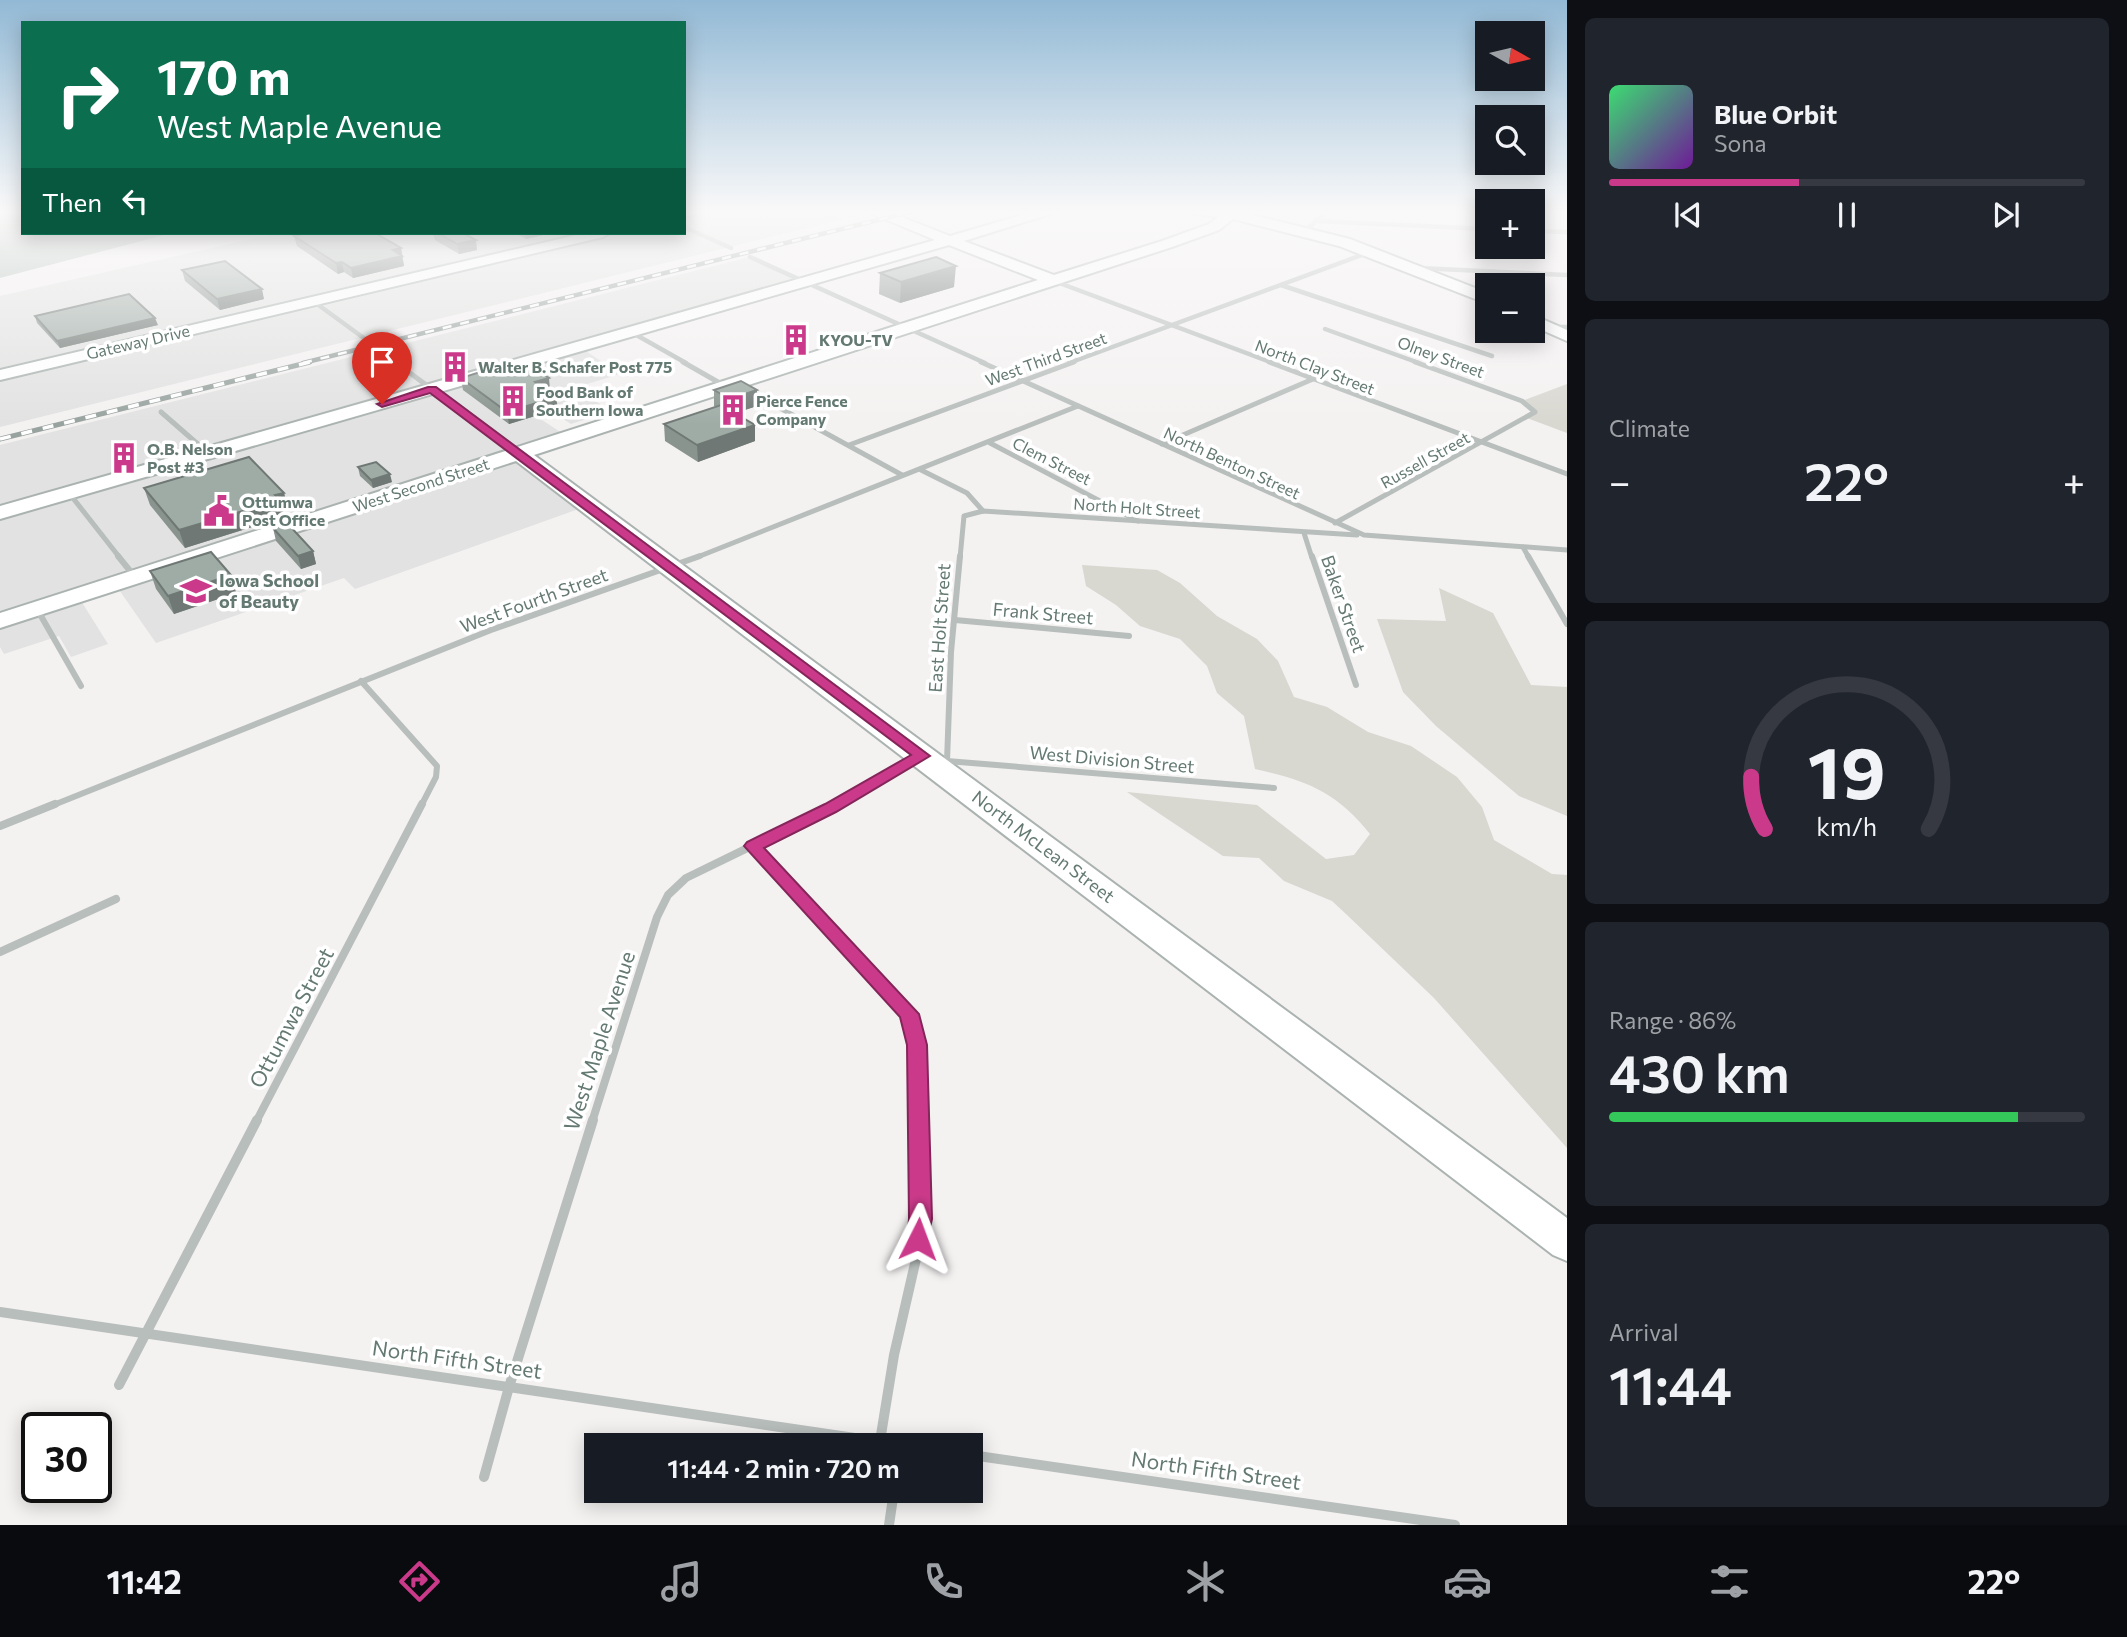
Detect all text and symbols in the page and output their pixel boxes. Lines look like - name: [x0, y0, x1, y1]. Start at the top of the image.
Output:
- north arrow: [1475, 21, 1545, 91]
- map controls: [1475, 21, 1545, 343]
- text: 170 m: [157, 45, 290, 105]
- icon: right: [42, 49, 133, 140]
- text: Blue Orbit: [1714, 98, 1837, 129]
- text: West Maple Avenue: [157, 105, 442, 145]
- button: search: [1475, 105, 1545, 175]
- text: Sona: [1714, 129, 1766, 157]
- icon: left: [116, 182, 154, 220]
- text: Then: [42, 186, 102, 217]
- button: +: [1475, 189, 1545, 259]
- icon: previous: [1669, 196, 1707, 234]
- icon: pause: [1828, 196, 1866, 234]
- icon: next: [1987, 196, 2025, 234]
- button: −: [1475, 273, 1545, 343]
- street label: Gateway Drive: [84, 320, 191, 363]
- building icon: KYOU-TV: [779, 323, 813, 357]
- street label: West Third Street: [983, 328, 1109, 389]
- place label: KYOU-TV: [819, 330, 893, 349]
- pin: [352, 332, 412, 404]
- street label: Olney Street: [1395, 332, 1488, 381]
- street label: North Clay Street: [1253, 335, 1378, 398]
- icon: arrive: [363, 343, 401, 381]
- building icon: Walter B. Schafer Post 775: [438, 350, 472, 384]
- place label: Walter B. Schafer Post 775: [478, 357, 672, 376]
- place label: Food Bank of Southern Iowa: [536, 382, 643, 419]
- building icon: Food Bank of Southern Iowa: [496, 384, 530, 418]
- place label: Pierce Fence Company: [756, 391, 848, 428]
- building icon: Pierce Fence Company: [716, 393, 750, 427]
- text: Climate: [1609, 414, 1690, 442]
- street label: North Benton Street: [1161, 423, 1304, 503]
- street label: Russell Street: [1377, 427, 1473, 492]
- street label: Clem Street: [1010, 433, 1095, 489]
- place label: O.B. Nelson Post #3: [147, 439, 233, 476]
- building icon: O.B. Nelson Post #3: [107, 441, 141, 475]
- text: 22°: [1804, 448, 1889, 512]
- street label: West Second Street: [350, 453, 492, 516]
- text: −: [1609, 457, 1631, 504]
- text: +: [2063, 457, 2085, 504]
- place label: Ottumwa Post Office: [242, 492, 325, 529]
- public building icon: Ottumwa Post Office: [202, 494, 236, 528]
- street label: North Holt Street: [1073, 494, 1202, 521]
- street label: Baker Street: [1317, 552, 1371, 655]
- street label: West Fourth Street: [457, 563, 610, 637]
- street label: East Holt Street: [924, 563, 954, 693]
- place label: Iowa School of Beauty: [219, 569, 319, 612]
- school or university icon: Iowa School of Beauty: [179, 574, 213, 608]
- street label: Frank Street: [992, 598, 1094, 628]
- text: 19: [1808, 725, 1886, 814]
- street label: West Division Street: [1029, 741, 1195, 777]
- street label: North McLean Street: [968, 785, 1119, 907]
- text: km/h: [1817, 810, 1877, 840]
- street label: Ottumwa Street: [243, 943, 338, 1092]
- street label: West Maple Avenue: [558, 948, 639, 1133]
- text: Range · 86%: [1609, 1006, 1736, 1034]
- text: 430 km: [1609, 1040, 1790, 1104]
- position arrow: [881, 1202, 955, 1276]
- text: Arrival: [1609, 1318, 1679, 1346]
- street label: North Fifth Street: [371, 1334, 544, 1383]
- text: 11:44: [1609, 1352, 1732, 1416]
- speed limit sign: 30: [21, 1412, 112, 1503]
- street label: North Fifth Street: [1130, 1445, 1303, 1494]
- text: 11:44 · 2 min · 720 m: [667, 1452, 900, 1483]
- icon: directions: [395, 1557, 444, 1606]
- icon: music: [657, 1557, 706, 1606]
- icon: phone: [919, 1557, 968, 1606]
- icon: climate: [1181, 1557, 1230, 1606]
- icon: car: [1443, 1557, 1492, 1606]
- icon: filters: [1705, 1557, 1754, 1606]
- text: 11:42: [107, 1561, 182, 1601]
- text: 22°: [1968, 1561, 2020, 1601]

